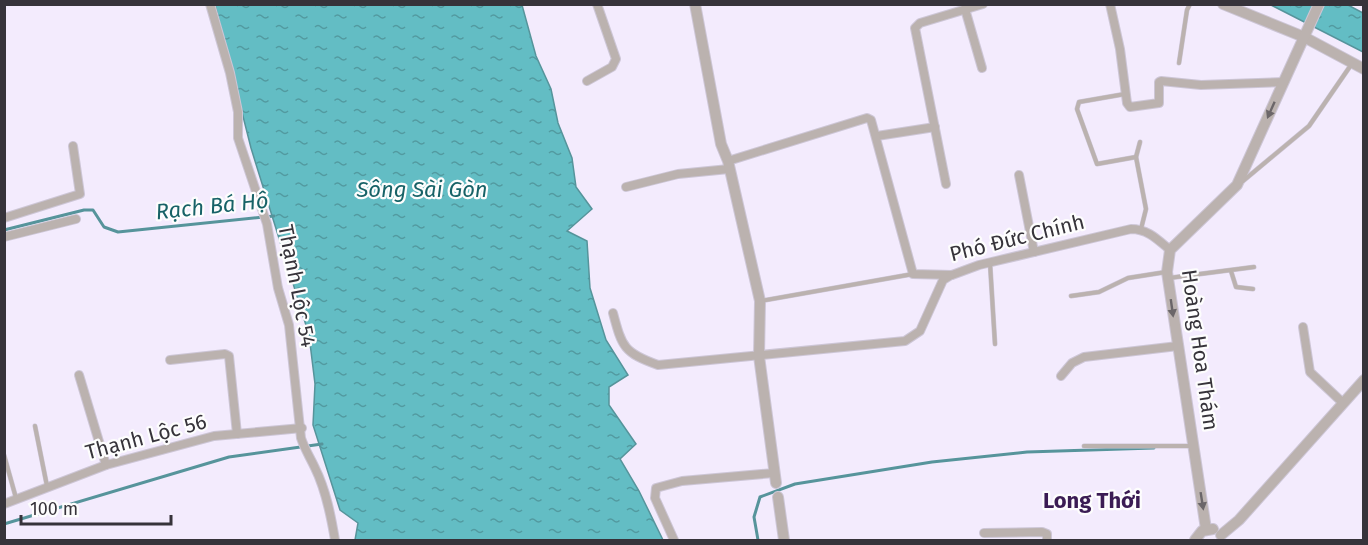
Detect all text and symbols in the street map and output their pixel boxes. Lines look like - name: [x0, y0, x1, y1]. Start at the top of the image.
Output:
- one-way arrow: [1266, 101, 1276, 119]
- water label: Sông Sài Gòn: [355, 176, 488, 203]
- water label: Rạch Bá Hộ: [154, 187, 270, 225]
- street label: Phó Đức Chính: [947, 209, 1087, 267]
- street label: Thạnh Lộc 54: [272, 223, 322, 349]
- street label: Hoàng Hoa Thám: [1176, 268, 1224, 432]
- one-way arrow: [1168, 298, 1177, 317]
- street label: Thạnh Lộc 56: [83, 408, 209, 466]
- district label: Long Thới: [1043, 487, 1141, 514]
- scale bar: [21, 488, 171, 526]
- one-way arrow: [1198, 491, 1207, 510]
- text: 100 m: [30, 498, 78, 520]

